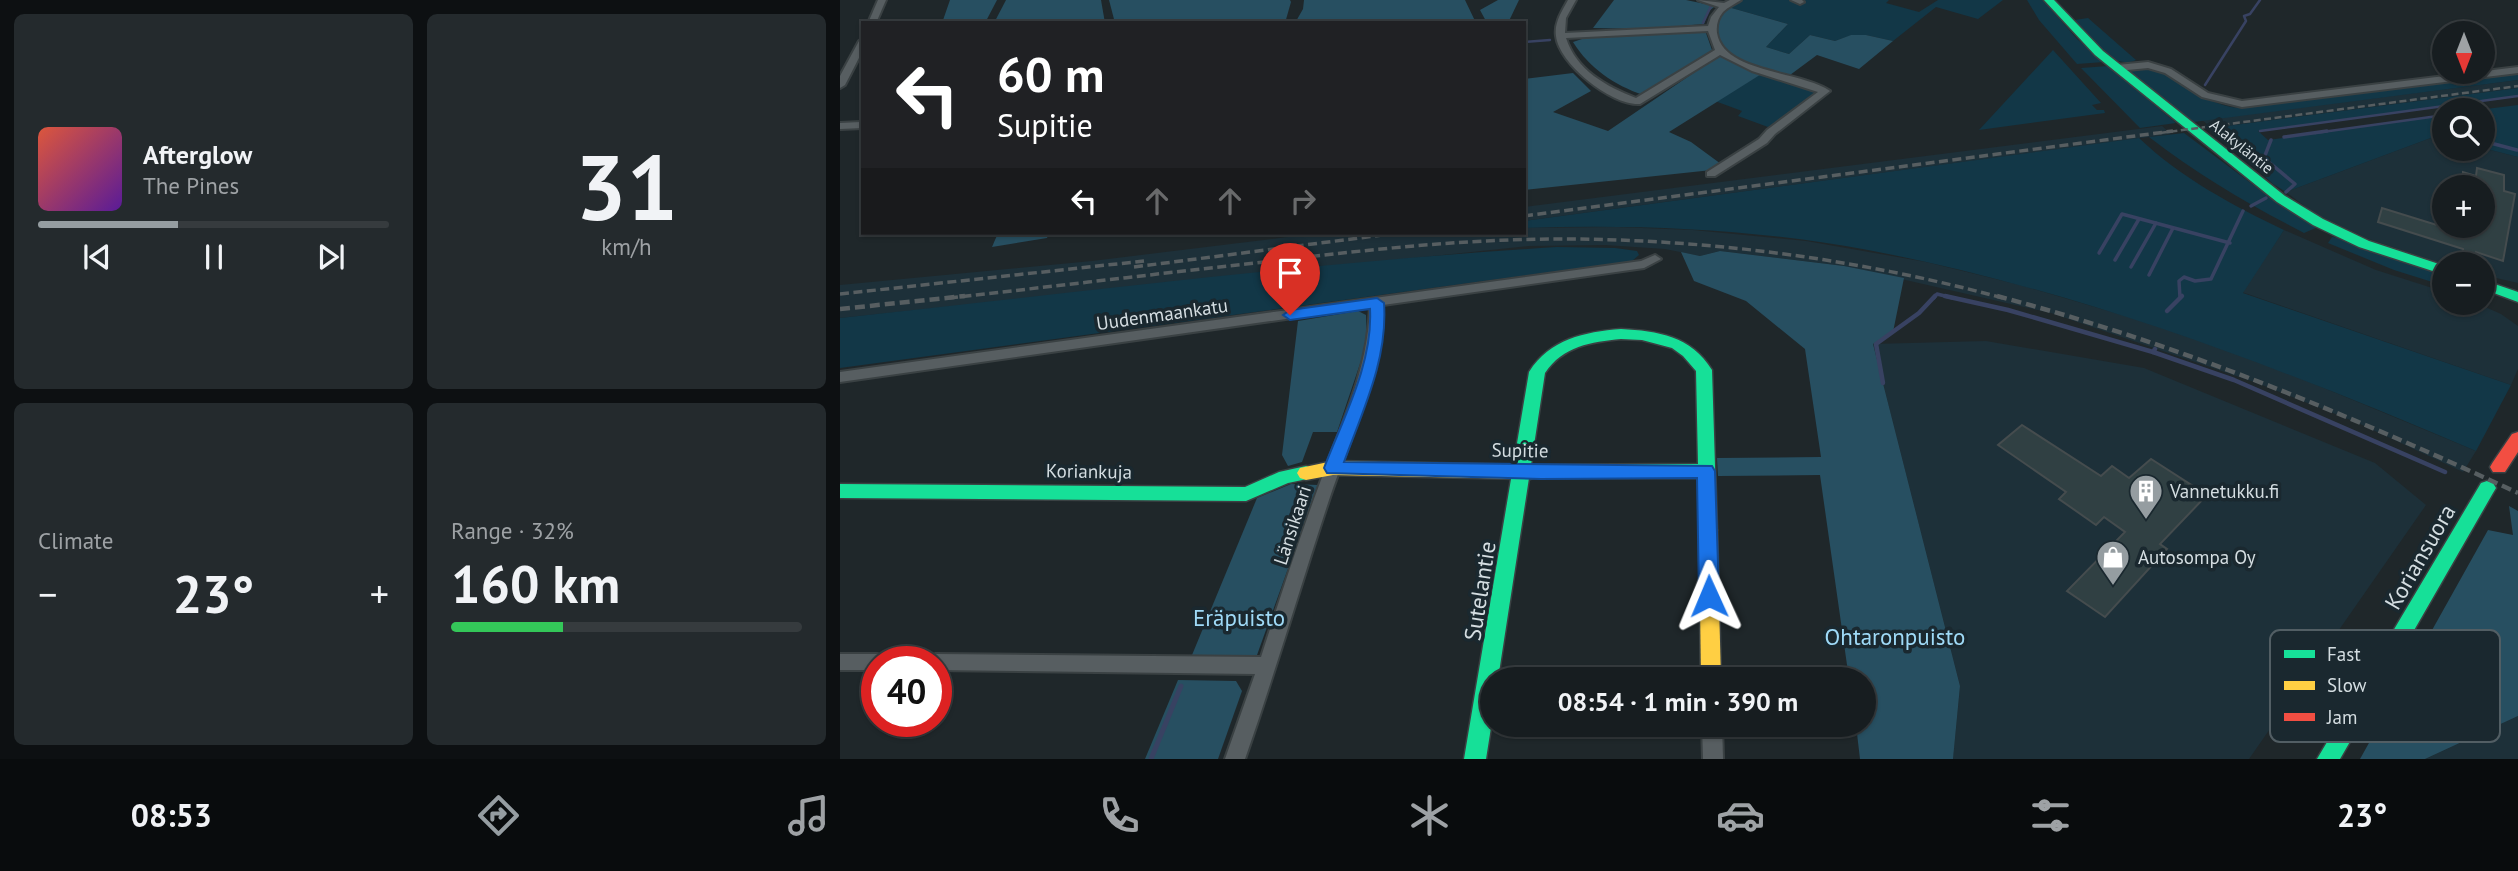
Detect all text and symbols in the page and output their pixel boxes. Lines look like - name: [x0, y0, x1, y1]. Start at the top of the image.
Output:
- north arrow: [2432, 21, 2496, 84]
- map controls: [2432, 21, 2495, 315]
- text: 60 m: [997, 42, 1104, 106]
- icon: left: [882, 49, 973, 140]
- button: search: [2432, 98, 2495, 161]
- text: Supitie: [997, 104, 1093, 146]
- street label: Alakyläntie: [2206, 114, 2278, 178]
- text: 31: [575, 127, 678, 245]
- text: Afterglow: [143, 138, 252, 171]
- text: The Pines: [143, 171, 239, 200]
- button: +: [2432, 175, 2495, 238]
- icon: left: [1065, 182, 1103, 220]
- icon: ahead: [1138, 182, 1176, 220]
- icon: ahead: [1211, 182, 1249, 220]
- icon: right: [1284, 182, 1322, 220]
- text: km/h: [601, 232, 652, 261]
- icon: previous: [78, 238, 116, 276]
- icon: pause: [195, 238, 233, 276]
- icon: next: [312, 238, 350, 276]
- pin: [1260, 243, 1320, 315]
- button: −: [2432, 252, 2495, 315]
- icon: arrive: [1271, 254, 1309, 292]
- street label: Uudenmaankatu: [1095, 293, 1229, 335]
- street label: Supitie: [1491, 438, 1549, 462]
- street label: Koriankuja: [1046, 458, 1132, 484]
- building icon: Vannetukku.fi: [2127, 472, 2165, 521]
- place label: Vannetukku.fi: [2169, 479, 2279, 503]
- street label: Länsikaari: [1268, 482, 1316, 568]
- street label: Koriansuora: [2378, 499, 2461, 615]
- text: Range · 32%: [451, 516, 574, 545]
- text: Climate: [38, 526, 113, 555]
- shop icon: Autosompa Oy: [2094, 538, 2132, 587]
- street label: Sutelantie: [1457, 539, 1502, 643]
- place label: Autosompa Oy: [2138, 545, 2256, 569]
- text: 160 km: [451, 550, 620, 617]
- position arrow: [1672, 559, 1746, 633]
- text: 23°: [173, 560, 254, 627]
- text: −: [38, 569, 57, 618]
- text: +: [370, 569, 389, 618]
- park label: Eräpuisto: [1193, 603, 1285, 632]
- park label: Ohtaronpuisto: [1825, 622, 1965, 651]
- legend: [2270, 630, 2500, 742]
- text: Fast: [2327, 642, 2361, 666]
- speed limit sign: 40: [861, 646, 952, 737]
- text: Slow: [2327, 673, 2367, 697]
- text: 08:54 · 1 min · 390 m: [1558, 685, 1798, 718]
- text: Jam: [2326, 705, 2357, 729]
- icon: directions: [474, 791, 523, 840]
- icon: music: [784, 791, 833, 840]
- icon: phone: [1095, 791, 1144, 840]
- icon: climate: [1405, 791, 1454, 840]
- icon: car: [1716, 791, 1765, 840]
- icon: filters: [2026, 791, 2075, 840]
- text: 08:53: [131, 794, 212, 836]
- text: 23°: [2337, 794, 2387, 836]

